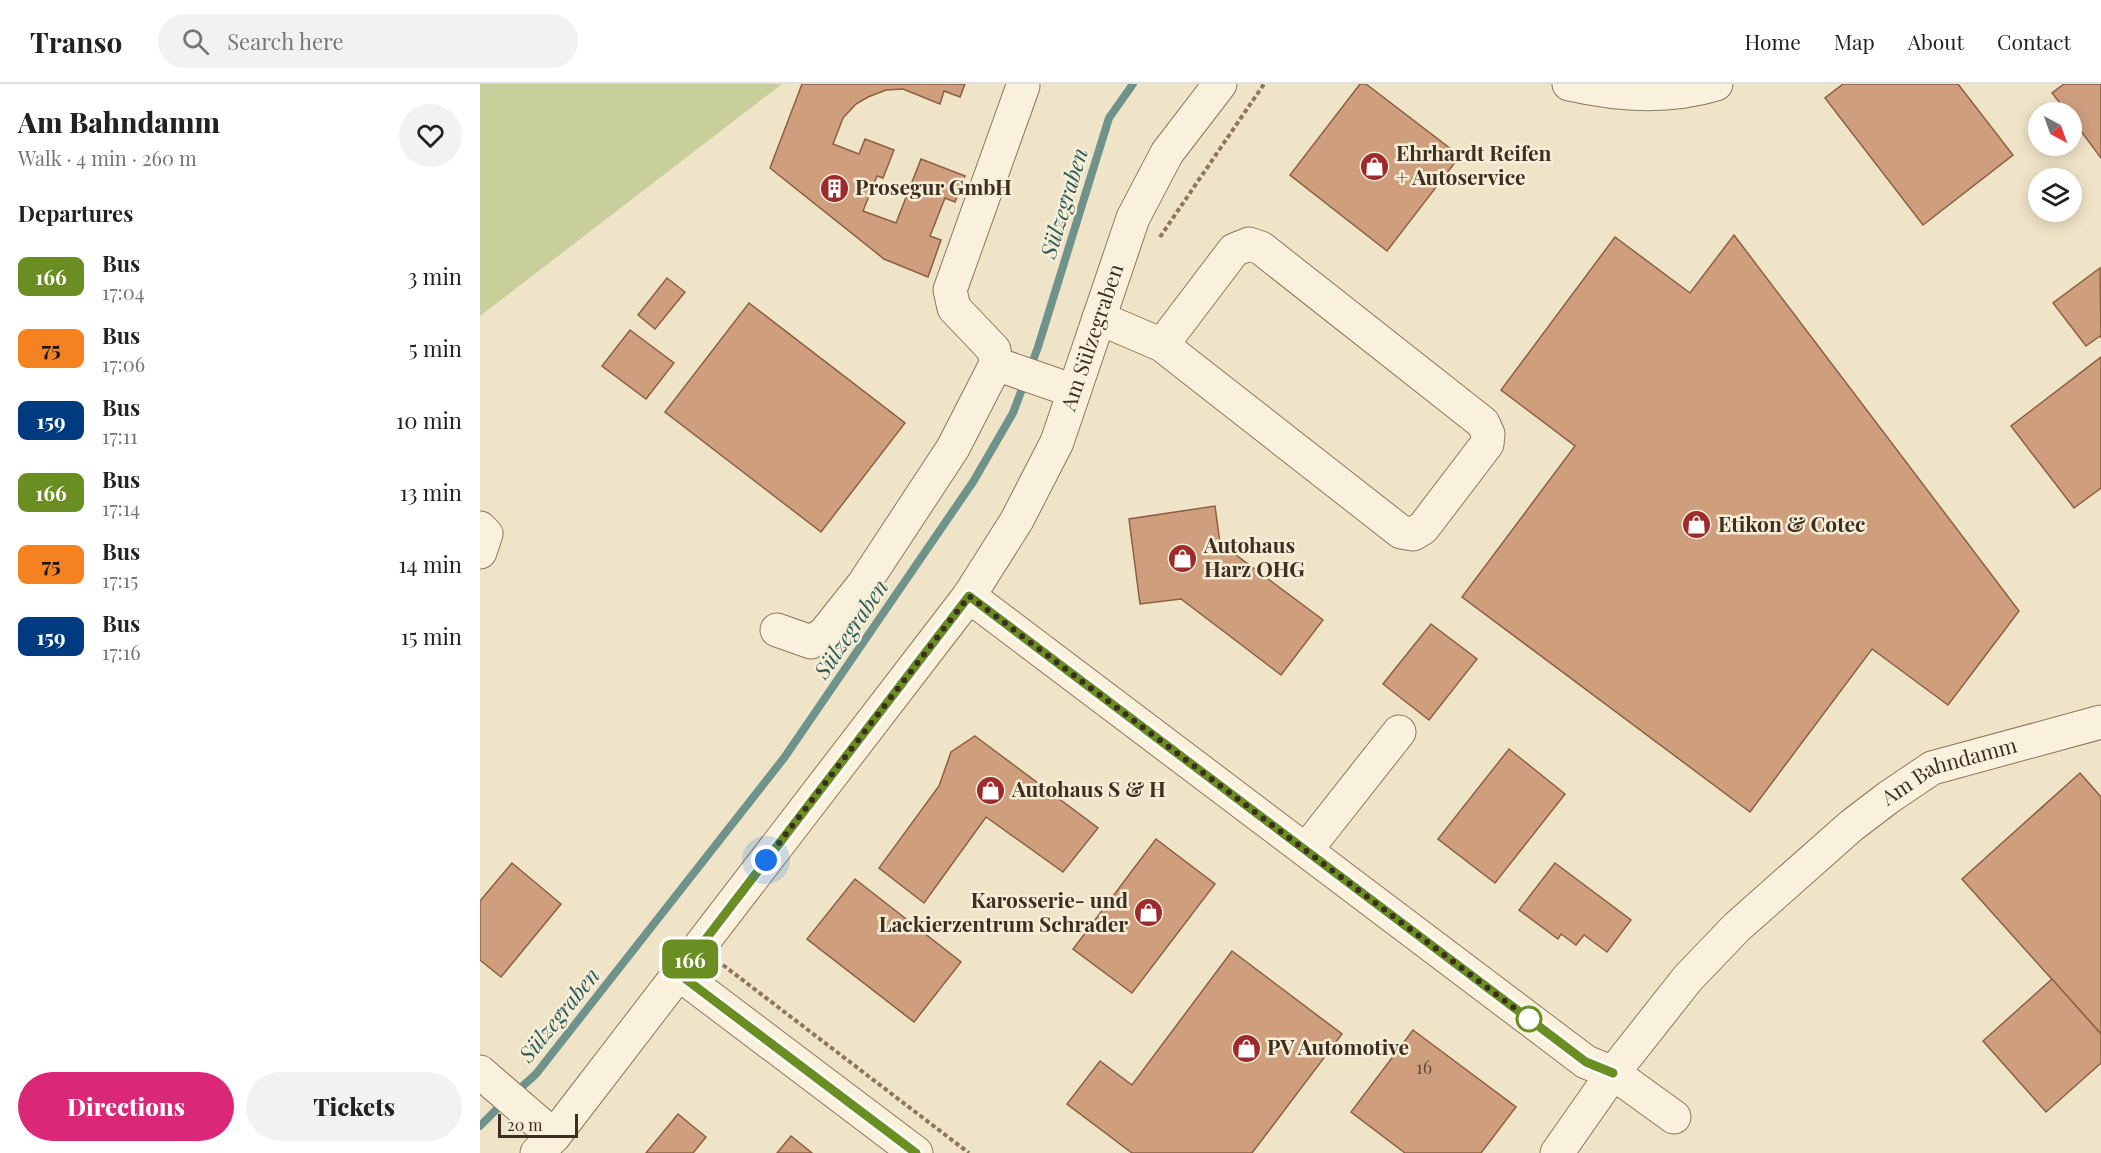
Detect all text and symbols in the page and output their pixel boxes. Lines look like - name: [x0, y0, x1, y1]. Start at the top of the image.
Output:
- search box: [158, 14, 578, 68]
- text: Transo: [30, 23, 122, 60]
- icon: search: [179, 25, 212, 58]
- text: Search here: [227, 26, 344, 56]
- text: Home: [1745, 27, 1801, 55]
- text: Map: [1834, 27, 1875, 55]
- text: About: [1908, 27, 1964, 55]
- text: Contact: [1997, 27, 2071, 55]
- north arrow: [2028, 102, 2082, 156]
- map controls: [2028, 102, 2082, 222]
- text: Am Bahndamm: [18, 103, 220, 140]
- button: heart: [399, 104, 462, 167]
- place label: Ehrhardt Reifen + Autoservice: [1396, 138, 1551, 190]
- text: Walk · 4 min · 260 m: [18, 144, 197, 171]
- water label: Sülzegraben: [1032, 144, 1094, 262]
- shop icon: Ehrhardt Reifen + Autoservice: [1359, 150, 1391, 182]
- button: layers: [2028, 168, 2082, 222]
- building icon: Prosegur GmbH: [818, 172, 850, 204]
- place label: Prosegur GmbH: [855, 172, 1012, 200]
- text: Departures: [18, 198, 133, 228]
- text: Bus: [102, 248, 140, 278]
- street label: Am Sülzegraben: [1052, 259, 1129, 415]
- text: 3 min: [407, 261, 462, 291]
- text: 166: [35, 262, 67, 290]
- text: 17:04: [102, 278, 145, 305]
- text: Bus: [102, 320, 140, 350]
- text: 5 min: [409, 333, 462, 363]
- text: 75: [41, 334, 61, 362]
- text: 17:06: [102, 350, 145, 377]
- text: Bus: [102, 392, 140, 422]
- text: 10 min: [396, 405, 462, 435]
- text: 159: [36, 406, 66, 434]
- text: 17:11: [102, 422, 138, 449]
- text: Bus: [102, 464, 140, 494]
- text: 13 min: [400, 477, 462, 507]
- text: 166: [35, 478, 67, 506]
- text: 17:14: [102, 494, 140, 521]
- shop icon: Etikon & Cotec: [1681, 509, 1713, 541]
- place label: Etikon & Cotec: [1718, 509, 1866, 537]
- place label: Autohaus Harz OHG: [1203, 530, 1305, 582]
- text: Bus: [102, 536, 140, 566]
- shop icon: Autohaus Harz OHG: [1167, 542, 1199, 574]
- text: 14 min: [398, 549, 462, 579]
- text: 75: [41, 550, 61, 578]
- text: 17:15: [102, 566, 138, 593]
- water label: Sülzegraben: [805, 573, 894, 685]
- text: Bus: [102, 608, 140, 638]
- text: 15 min: [401, 621, 462, 651]
- text: 159: [36, 622, 66, 650]
- text: 17:16: [102, 638, 141, 665]
- street label: Am Bahndamm: [1874, 730, 2020, 811]
- shop icon: Autohaus S & H: [975, 774, 1007, 806]
- place label: Autohaus S & H: [1011, 774, 1166, 802]
- your location: [751, 845, 781, 875]
- place label: Karosserie- und Lackierzentrum Schrader: [879, 885, 1128, 937]
- shop icon: Karosserie- und Lackierzentrum Schrader: [1133, 897, 1165, 929]
- line badge: 166: [656, 940, 724, 978]
- text: 166: [674, 945, 706, 973]
- water label: Sülzegraben: [510, 961, 606, 1069]
- unlabelled marker: [1516, 1006, 1542, 1032]
- shop icon: PV Automotive: [1230, 1032, 1262, 1064]
- place label: PV Automotive: [1267, 1032, 1409, 1060]
- house number: 16: [1416, 1055, 1432, 1079]
- button: Directions: [18, 1072, 234, 1141]
- button: Tickets: [246, 1072, 462, 1141]
- scale bar: [498, 1111, 578, 1138]
- text: 20 m: [507, 1114, 542, 1135]

